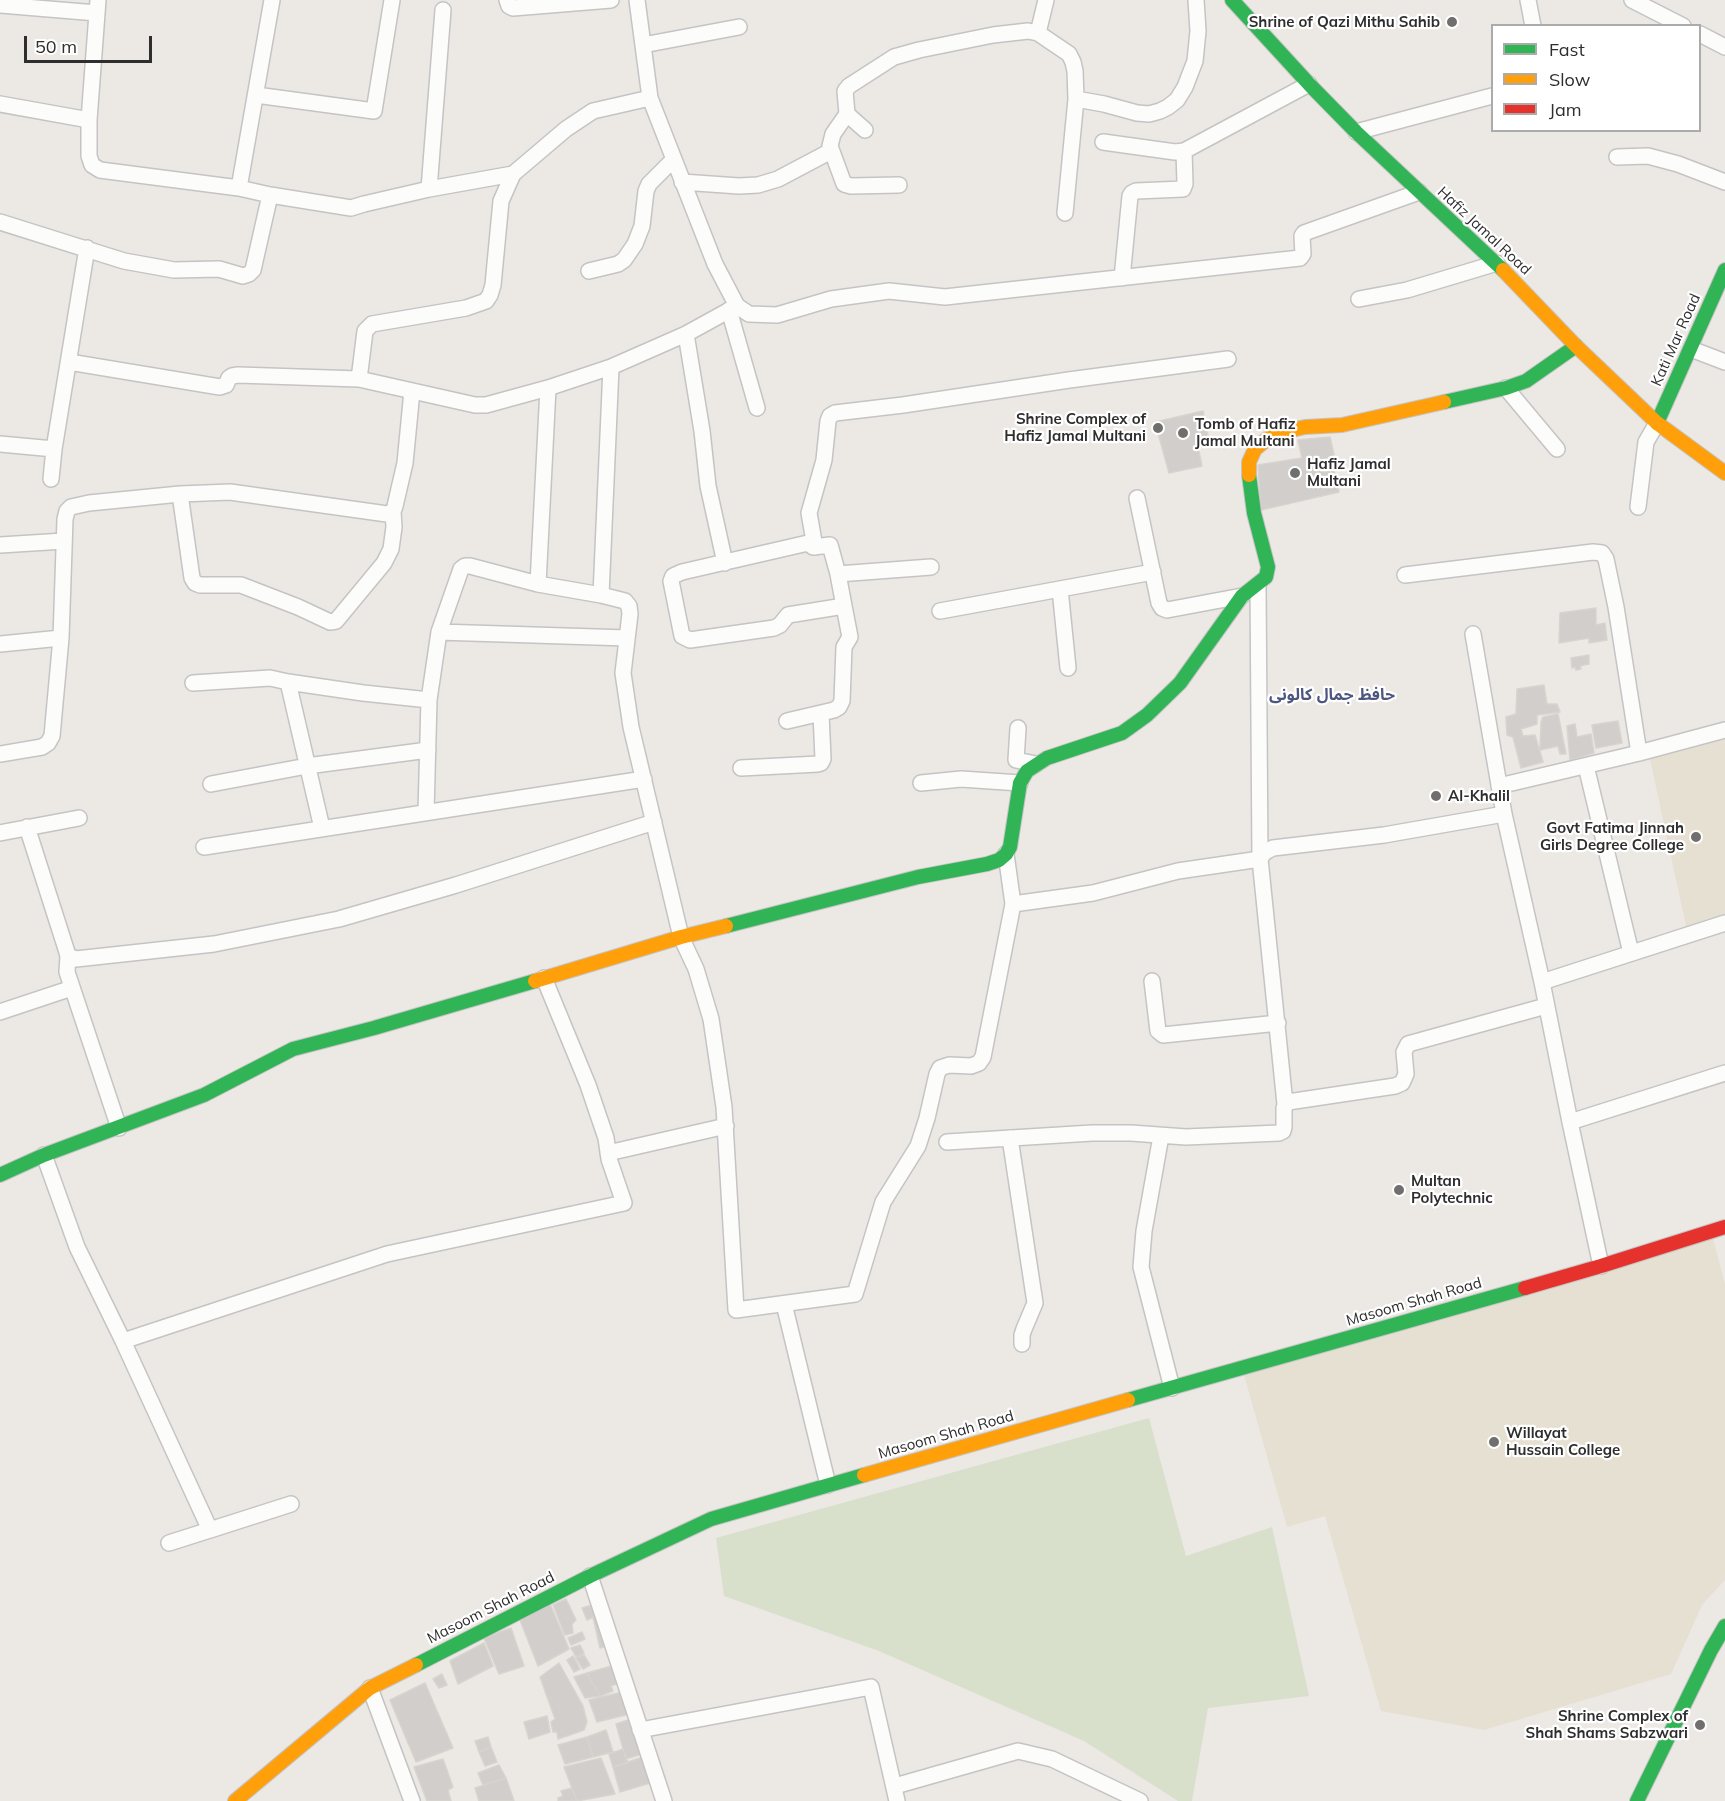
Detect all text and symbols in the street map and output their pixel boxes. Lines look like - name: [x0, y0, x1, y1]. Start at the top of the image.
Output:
- place label: Shrine of Qazi Mithu Sahib: [1249, 13, 1440, 31]
- marker: Shrine of Qazi Mithu Sahib: [1445, 15, 1459, 29]
- scale bar: [27, 24, 154, 62]
- legend: [1491, 24, 1701, 132]
- text: 50 m: [35, 35, 77, 58]
- text: Fast: [1549, 38, 1585, 61]
- text: Slow: [1549, 68, 1590, 91]
- text: Jam: [1549, 98, 1582, 121]
- street label: Hafiz Jamal Road: [1434, 183, 1534, 279]
- street label: Kati Mar Road: [1648, 291, 1704, 389]
- place label: Shrine Complex of Hafiz Jamal Multani: [1004, 410, 1146, 445]
- place label: Tomb of Hafiz Jamal Multani: [1195, 415, 1296, 450]
- marker: Shrine Complex of Hafiz Jamal Multani: [1151, 421, 1165, 435]
- marker: Tomb of Hafiz Jamal Multani: [1176, 426, 1190, 440]
- place label: Hafiz Jamal Multani: [1307, 455, 1391, 490]
- marker: Hafiz Jamal Multani: [1288, 466, 1302, 480]
- district label: حافظ جمال کالونی: [1269, 685, 1395, 705]
- place label: Al-Khalil: [1448, 787, 1510, 805]
- marker: Al-Khalil: [1429, 789, 1443, 803]
- place label: Govt Fatima Jinnah Girls Degree College: [1540, 819, 1684, 854]
- marker: Govt Fatima Jinnah Girls Degree College: [1689, 830, 1703, 844]
- place label: Multan Polytechnic: [1411, 1172, 1493, 1207]
- marker: Multan Polytechnic: [1392, 1183, 1406, 1197]
- street label: Masoom Shah Road: [1344, 1274, 1484, 1330]
- street label: Masoom Shah Road: [876, 1407, 1016, 1463]
- place label: Willayat Hussain College: [1506, 1424, 1620, 1459]
- marker: Willayat Hussain College: [1487, 1435, 1501, 1449]
- street label: Masoom Shah Road: [424, 1568, 558, 1648]
- place label: Shrine Complex of Shah Shams Sabzwari: [1526, 1707, 1688, 1742]
- marker: Shrine Complex of Shah Shams Sabzwari: [1693, 1718, 1707, 1732]

